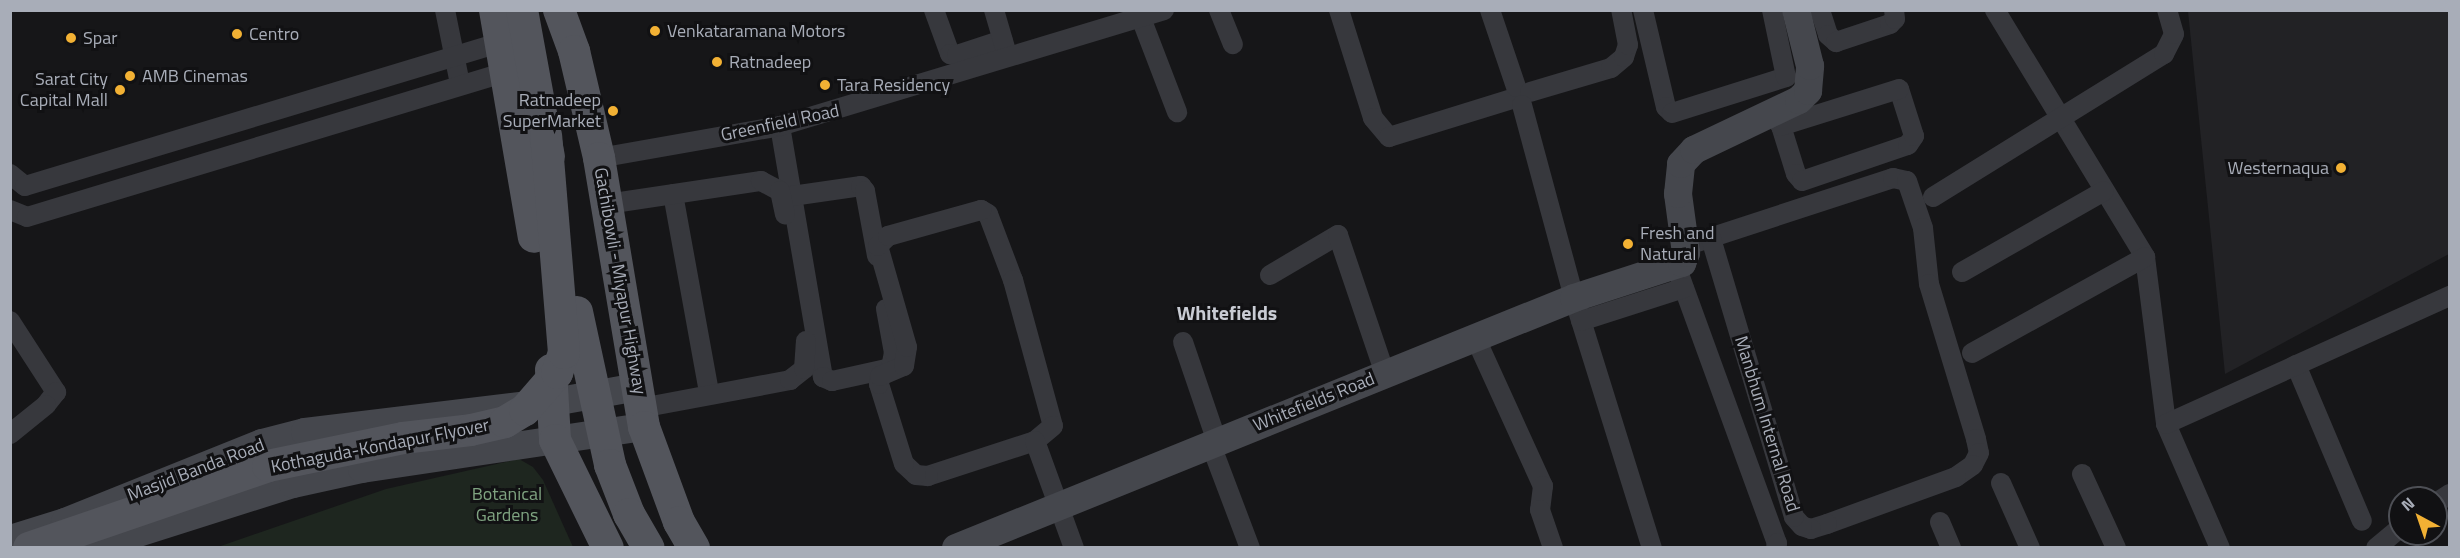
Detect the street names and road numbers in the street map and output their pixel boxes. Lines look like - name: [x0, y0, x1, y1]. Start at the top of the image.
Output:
- street label: Greenfield Road: [719, 100, 841, 146]
- street label: Gachibowli - Miyapur Highway: [589, 166, 651, 396]
- street label: Manbhum Internal Road: [1730, 333, 1804, 515]
- street label: Whitefields Road: [1250, 368, 1378, 436]
- street label: Kothaguda-Kondapur Flyover: [269, 414, 491, 478]
- street label: Masjid Banda Road: [124, 434, 268, 506]

